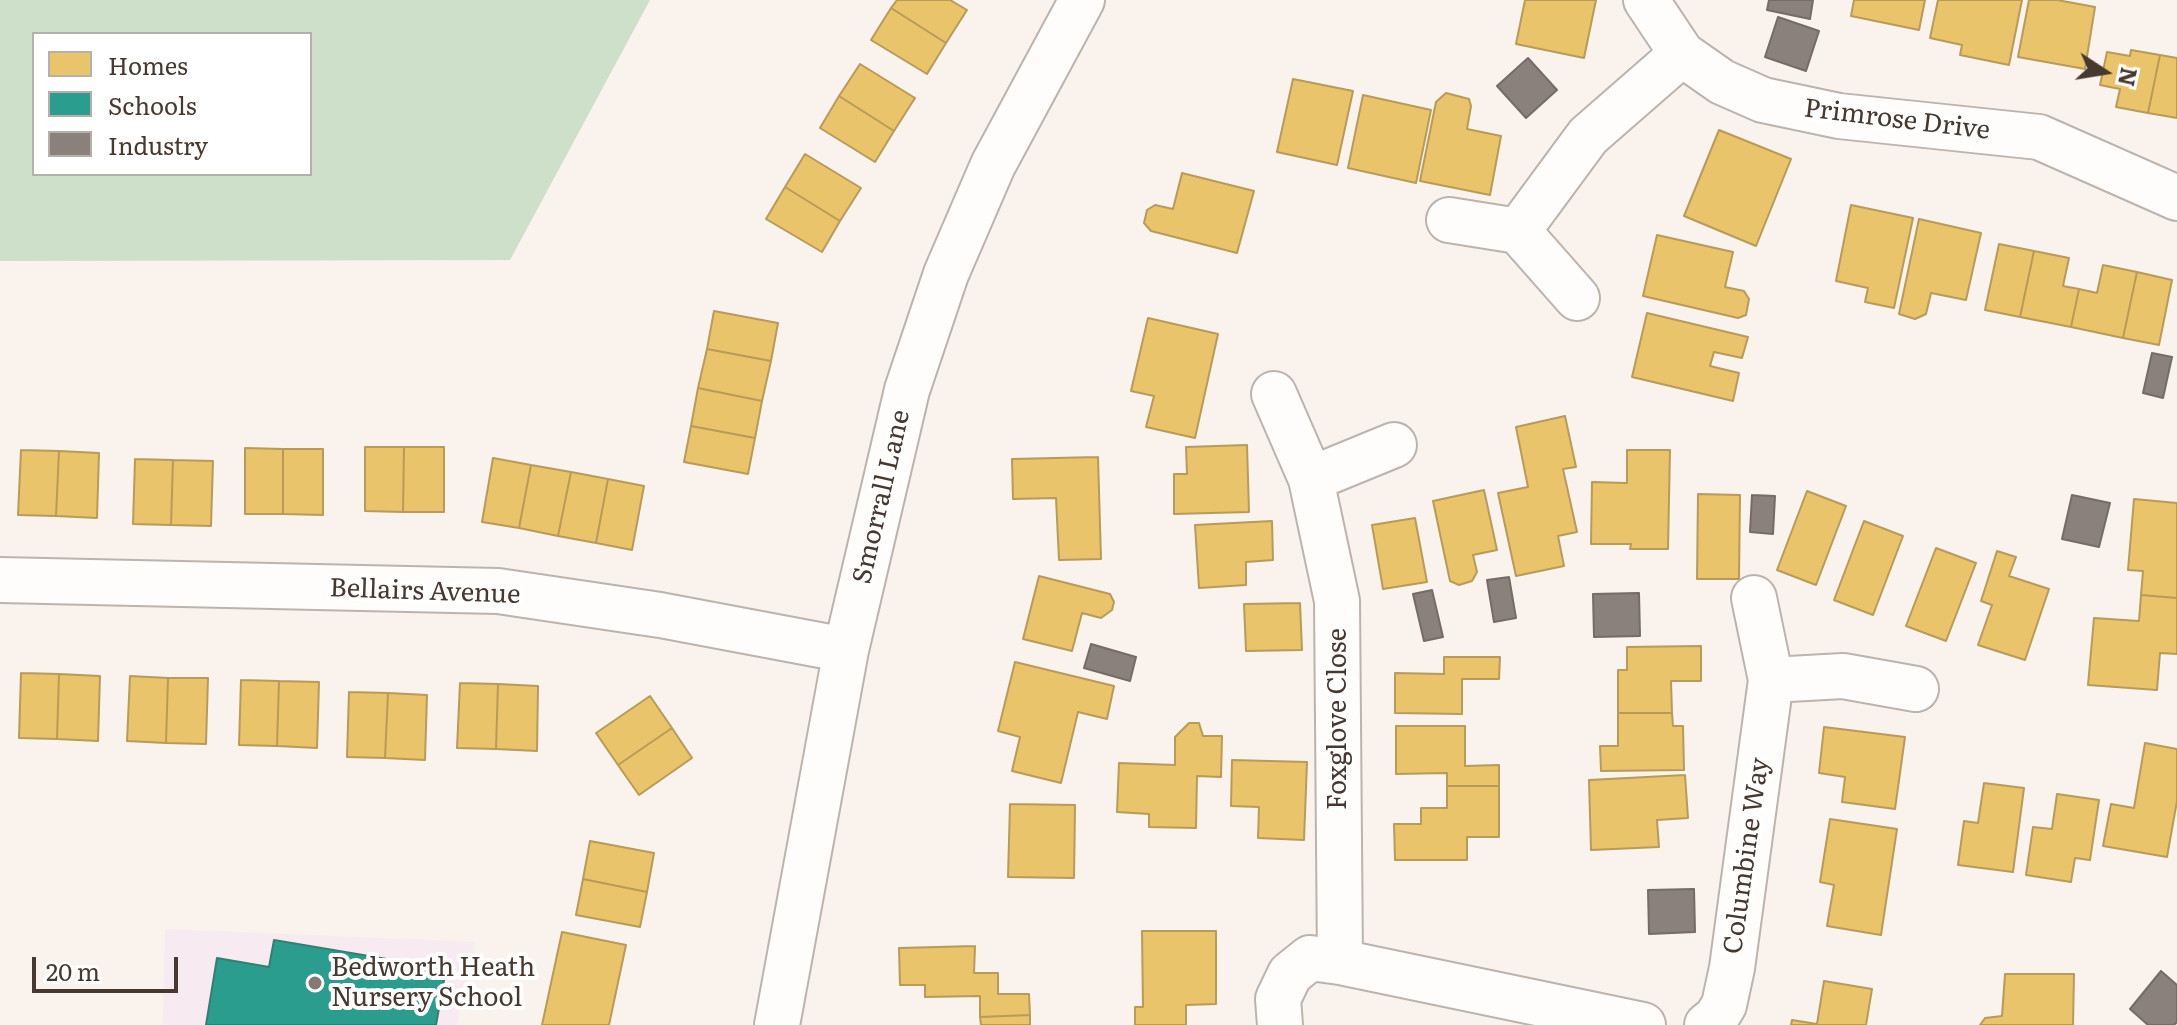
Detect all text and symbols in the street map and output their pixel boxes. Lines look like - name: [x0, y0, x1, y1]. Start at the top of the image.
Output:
- legend: [32, 32, 312, 176]
- north arrow: [2065, 32, 2145, 112]
- text: Homes: [108, 47, 188, 82]
- text: N: [2111, 65, 2147, 90]
- text: Schools: [108, 87, 197, 122]
- street label: Primrose Drive: [1802, 93, 1992, 147]
- text: Industry: [108, 127, 208, 162]
- street label: Smorrall Lane: [847, 407, 917, 587]
- street label: Bellairs Avenue: [329, 573, 521, 611]
- street label: Foxglove Close: [1322, 628, 1354, 810]
- street label: Columbine Way: [1718, 756, 1776, 956]
- scale bar: [36, 941, 182, 991]
- place label: Bedworth Heath Nursery School: [331, 952, 535, 1014]
- text: 20 m: [46, 953, 100, 988]
- marker: Bedworth Heath Nursery School: [306, 974, 324, 992]

